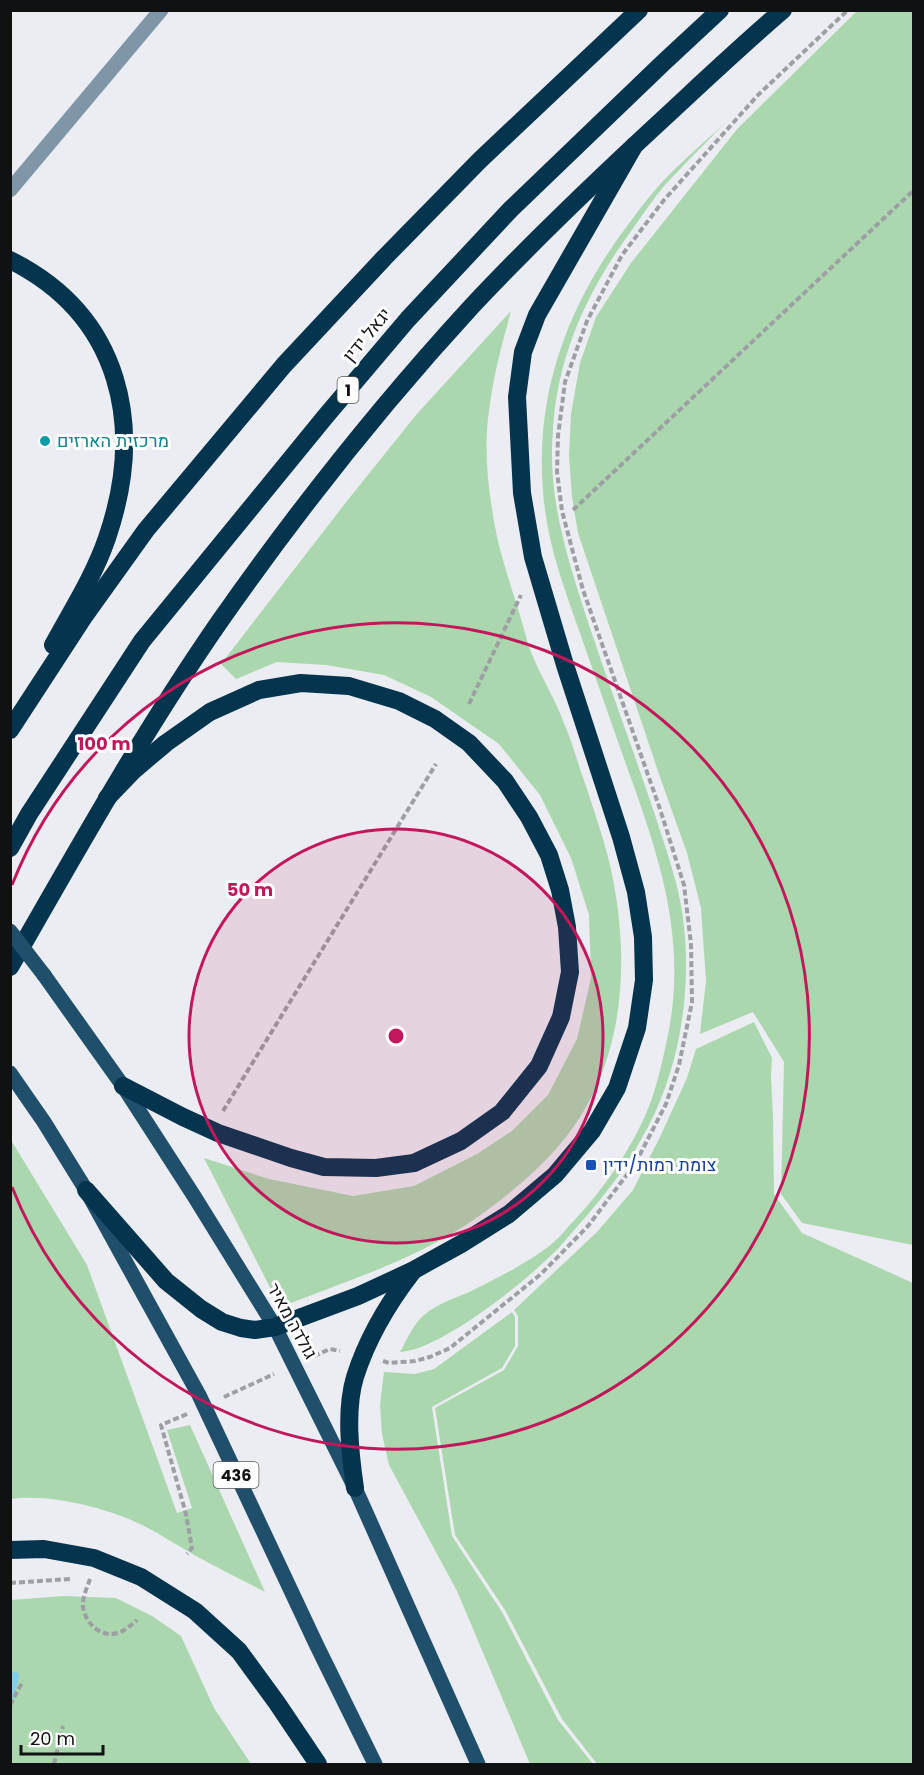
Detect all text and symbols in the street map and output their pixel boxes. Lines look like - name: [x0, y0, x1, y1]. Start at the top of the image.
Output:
- street label: יגאל ידין: [337, 302, 397, 367]
- road number: 1: [338, 377, 358, 403]
- place label: מרכזית הארזים: [57, 428, 169, 453]
- marker: מרכזית הארזים: [38, 434, 52, 448]
- text: 100 m: [77, 731, 131, 756]
- text: 50 m: [227, 877, 273, 902]
- centre of rings: [386, 1026, 406, 1046]
- place label: צומת רמות/ידין: [603, 1152, 717, 1177]
- marker: צומת רמות/ידין: [584, 1158, 598, 1172]
- street label: גולדה מאיר: [261, 1278, 324, 1363]
- road number: 436: [214, 1462, 258, 1488]
- scale bar: [21, 1718, 104, 1756]
- text: 20 m: [30, 1726, 75, 1751]

